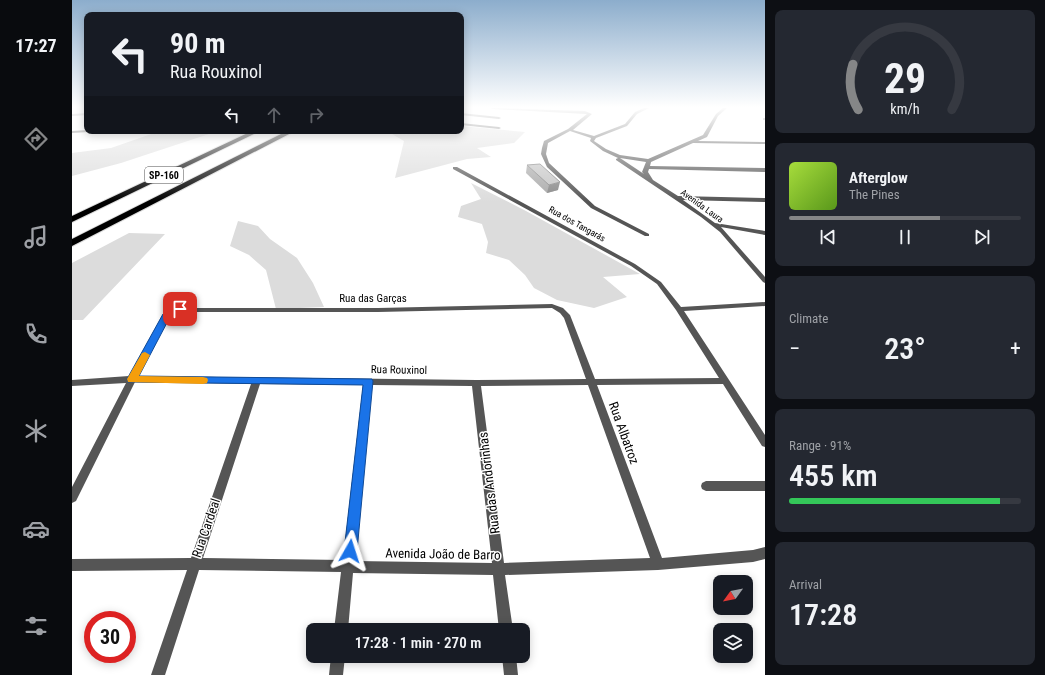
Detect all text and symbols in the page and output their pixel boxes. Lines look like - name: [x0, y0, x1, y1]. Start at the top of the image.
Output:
- text: 90 m: [170, 27, 226, 60]
- icon: left: [104, 28, 156, 80]
- text: 17:27: [15, 35, 57, 56]
- text: 29: [884, 53, 926, 102]
- text: Rua Rouxinol: [170, 61, 262, 82]
- text: km/h: [890, 100, 920, 116]
- icon: left: [221, 104, 243, 126]
- icon: ahead: [263, 104, 285, 126]
- icon: right: [305, 104, 327, 126]
- icon: directions: [22, 125, 50, 153]
- road number: SP-160: [145, 167, 183, 183]
- text: Afterglow: [849, 169, 908, 187]
- street label: Avenida Laura: [679, 187, 725, 225]
- text: The Pines: [849, 187, 900, 202]
- street label: Rua dos Tangarás: [547, 204, 607, 244]
- icon: music: [22, 223, 50, 251]
- icon: previous: [817, 226, 839, 248]
- icon: pause: [894, 226, 916, 248]
- icon: next: [971, 226, 993, 248]
- pin: [163, 292, 197, 326]
- street label: Rua das Garças: [339, 292, 407, 305]
- icon: arrive: [169, 298, 191, 320]
- text: Climate: [789, 311, 828, 326]
- icon: phone: [22, 320, 50, 348]
- text: 23°: [884, 331, 926, 366]
- text: −: [789, 336, 800, 361]
- text: +: [1010, 336, 1021, 361]
- street label: Rua Rouxinol: [371, 363, 427, 377]
- street label: Rua Albatroz: [606, 400, 642, 467]
- icon: climate: [22, 417, 50, 445]
- street label: Rua das Andorinhas: [475, 431, 503, 535]
- text: Range · 91%: [789, 438, 851, 453]
- text: 455 km: [789, 458, 878, 493]
- street label: Rua Cardeal: [189, 496, 223, 560]
- icon: car: [22, 515, 50, 543]
- position arrow: [329, 530, 371, 572]
- street label: Avenida João de Barro: [385, 545, 501, 563]
- north arrow: [713, 575, 753, 615]
- map controls: [713, 575, 753, 663]
- text: Arrival: [789, 577, 822, 592]
- text: 17:28: [789, 597, 857, 632]
- speed limit sign: 30: [84, 611, 136, 663]
- icon: filters: [22, 612, 50, 640]
- button: layers: [713, 623, 753, 663]
- text: 17:28 · 1 min · 270 m: [355, 634, 481, 652]

